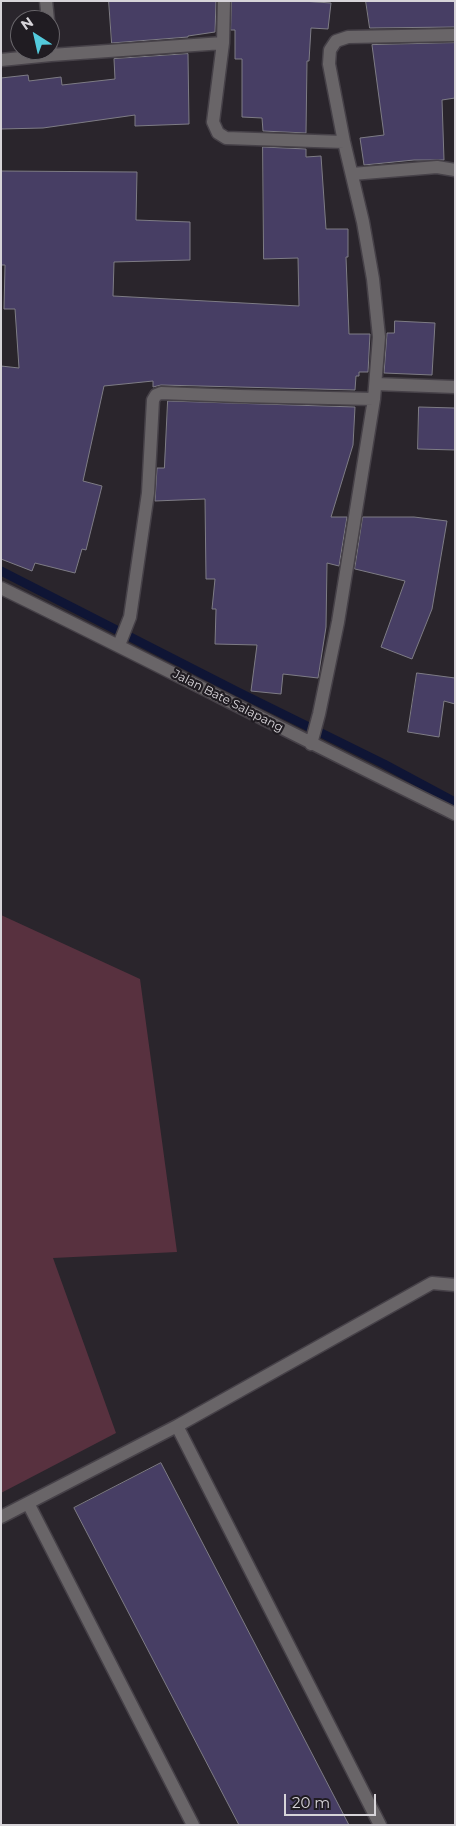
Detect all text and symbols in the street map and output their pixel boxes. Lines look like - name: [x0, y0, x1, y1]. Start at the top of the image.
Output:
- north arrow: [10, 10, 60, 60]
- text: N: [17, 13, 37, 34]
- street label: Jalan Bate Salapang: [170, 667, 286, 735]
- scale bar: [286, 1784, 378, 1816]
- text: 20 m: [292, 1793, 330, 1812]

